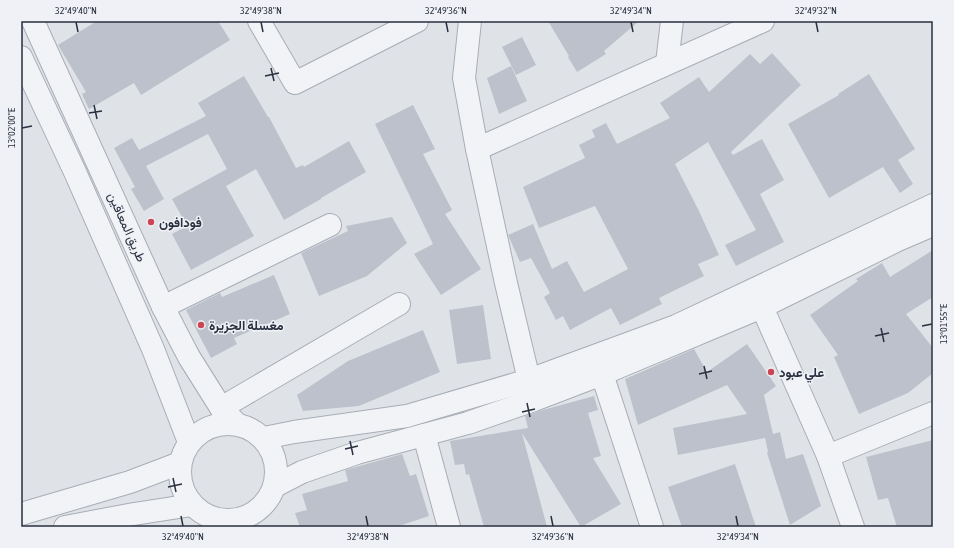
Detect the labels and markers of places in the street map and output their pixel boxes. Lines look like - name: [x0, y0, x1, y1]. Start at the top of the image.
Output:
- place label: فودافون: [159, 215, 202, 231]
- marker: فودافون: [146, 217, 156, 227]
- place label: مغسلة الجزيرة: [209, 318, 284, 334]
- marker: مغسلة الجزيرة: [196, 320, 206, 330]
- place label: علي عبود: [779, 365, 824, 383]
- marker: علي عبود: [766, 367, 776, 377]

